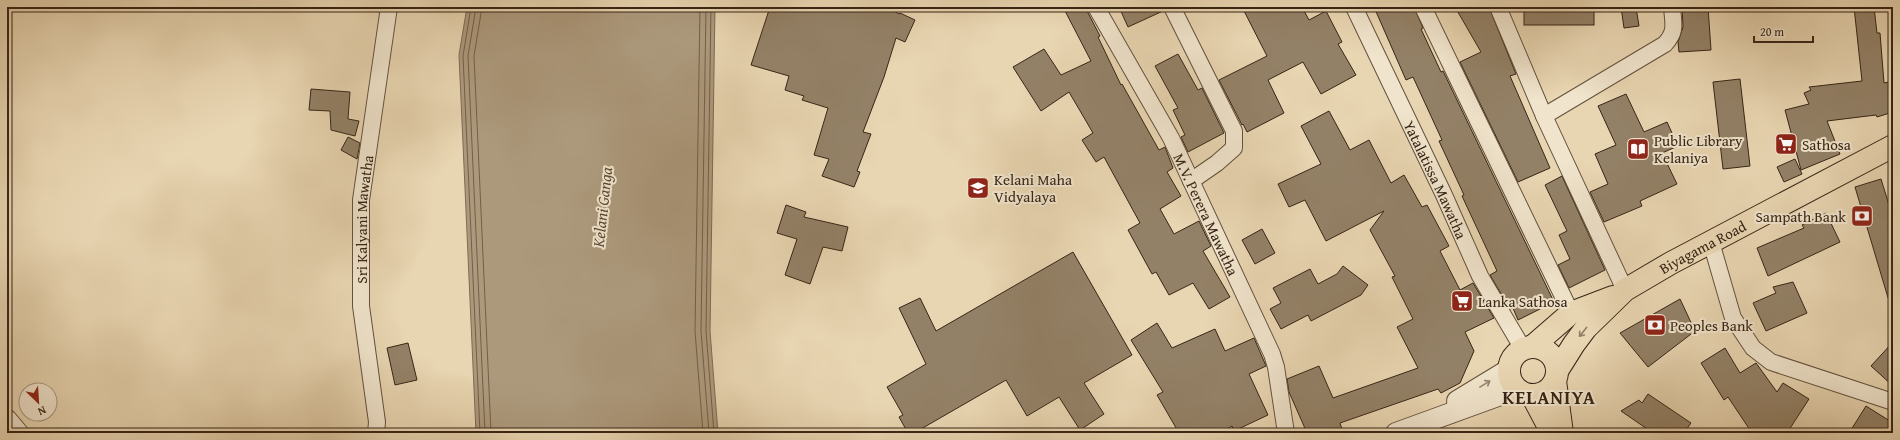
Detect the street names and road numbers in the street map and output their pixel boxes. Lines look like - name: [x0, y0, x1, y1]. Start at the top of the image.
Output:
- street label: Yatalatissa Mawatha: [1399, 117, 1473, 242]
- street label: M.V. Perera Mawatha: [1169, 149, 1244, 279]
- street label: Sri Kalyani Mawatha: [351, 154, 378, 284]
- street label: Biyagama Road: [1655, 215, 1749, 278]

